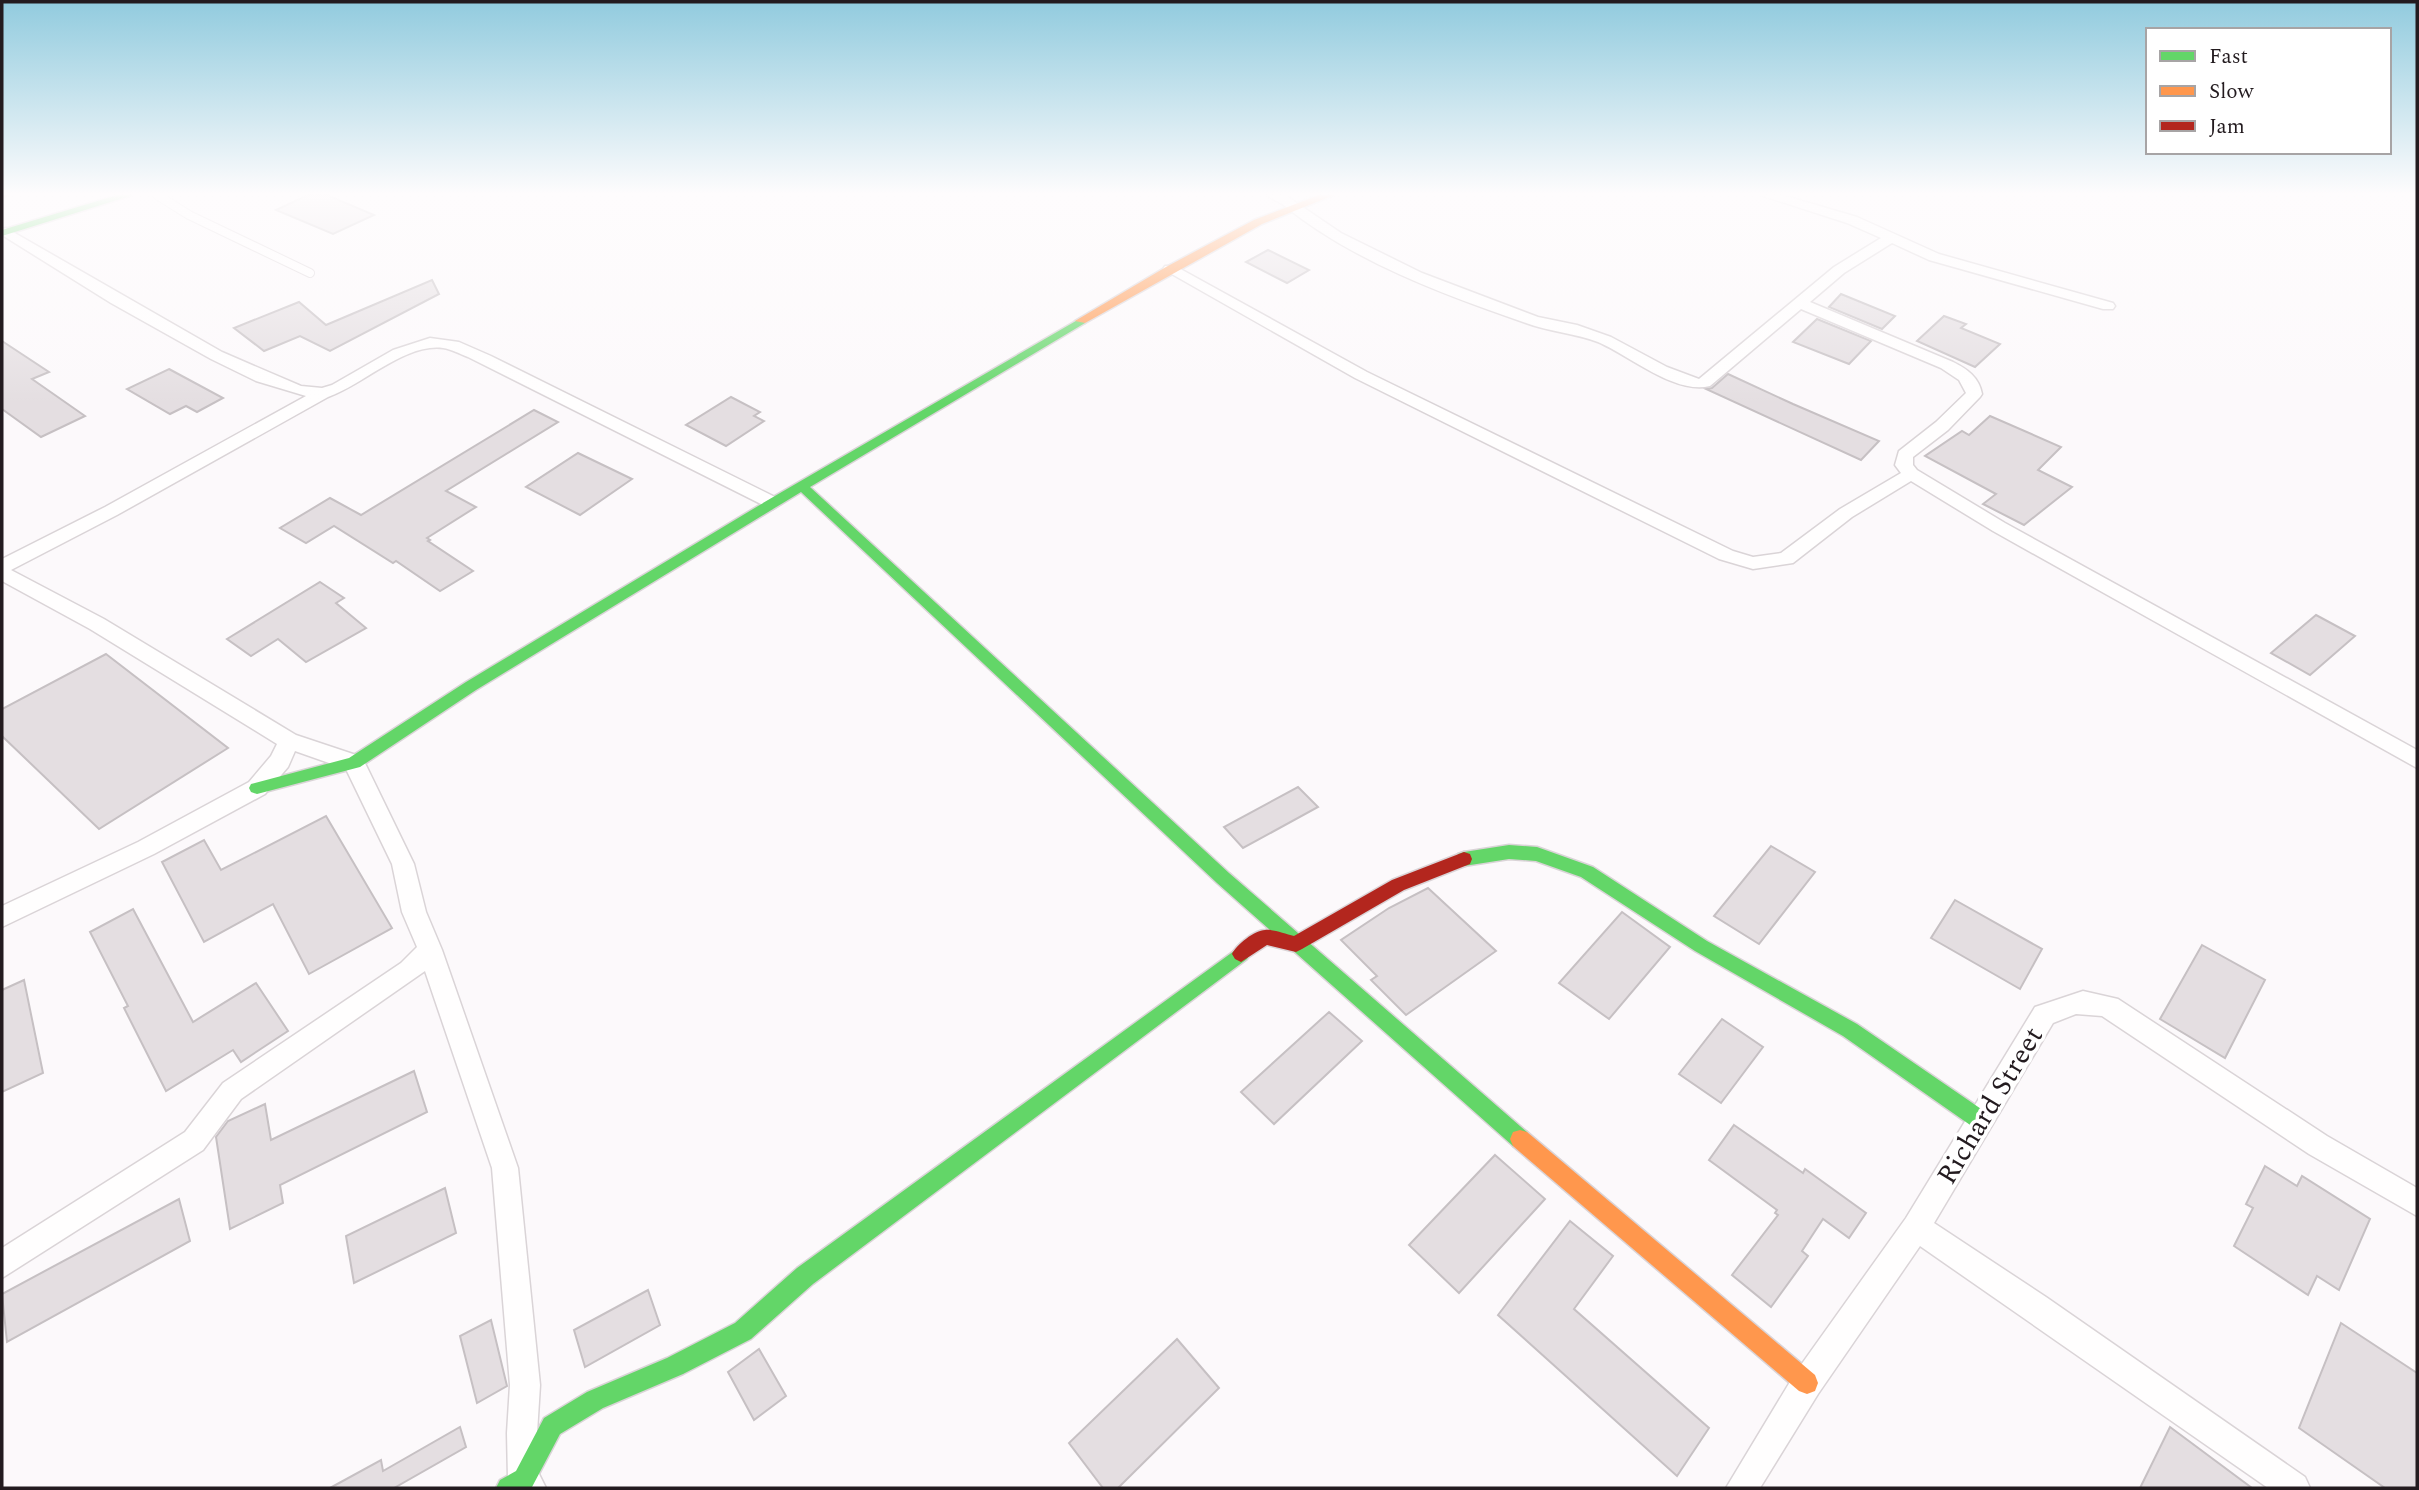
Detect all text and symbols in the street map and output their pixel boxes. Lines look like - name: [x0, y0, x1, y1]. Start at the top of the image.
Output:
- legend: [2146, 28, 2391, 154]
- text: Fast: [2209, 41, 2248, 73]
- text: Slow: [2209, 76, 2255, 108]
- text: Jam: [2209, 111, 2245, 143]
- street label: Richard Street: [1926, 1018, 2055, 1193]

